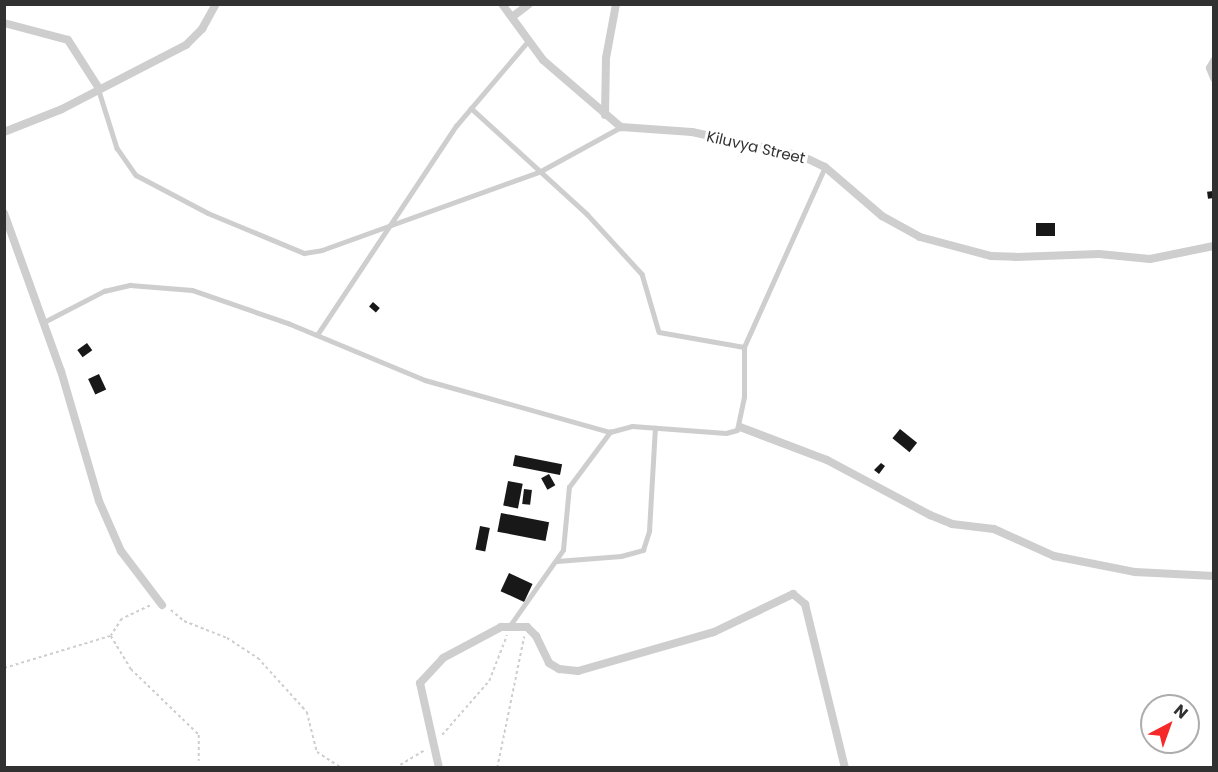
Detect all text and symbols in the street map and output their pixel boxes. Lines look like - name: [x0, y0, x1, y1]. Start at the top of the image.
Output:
- street label: Kiluvya Street: [705, 127, 807, 167]
- north arrow: [1140, 694, 1200, 754]
- text: N: [1169, 699, 1193, 724]

